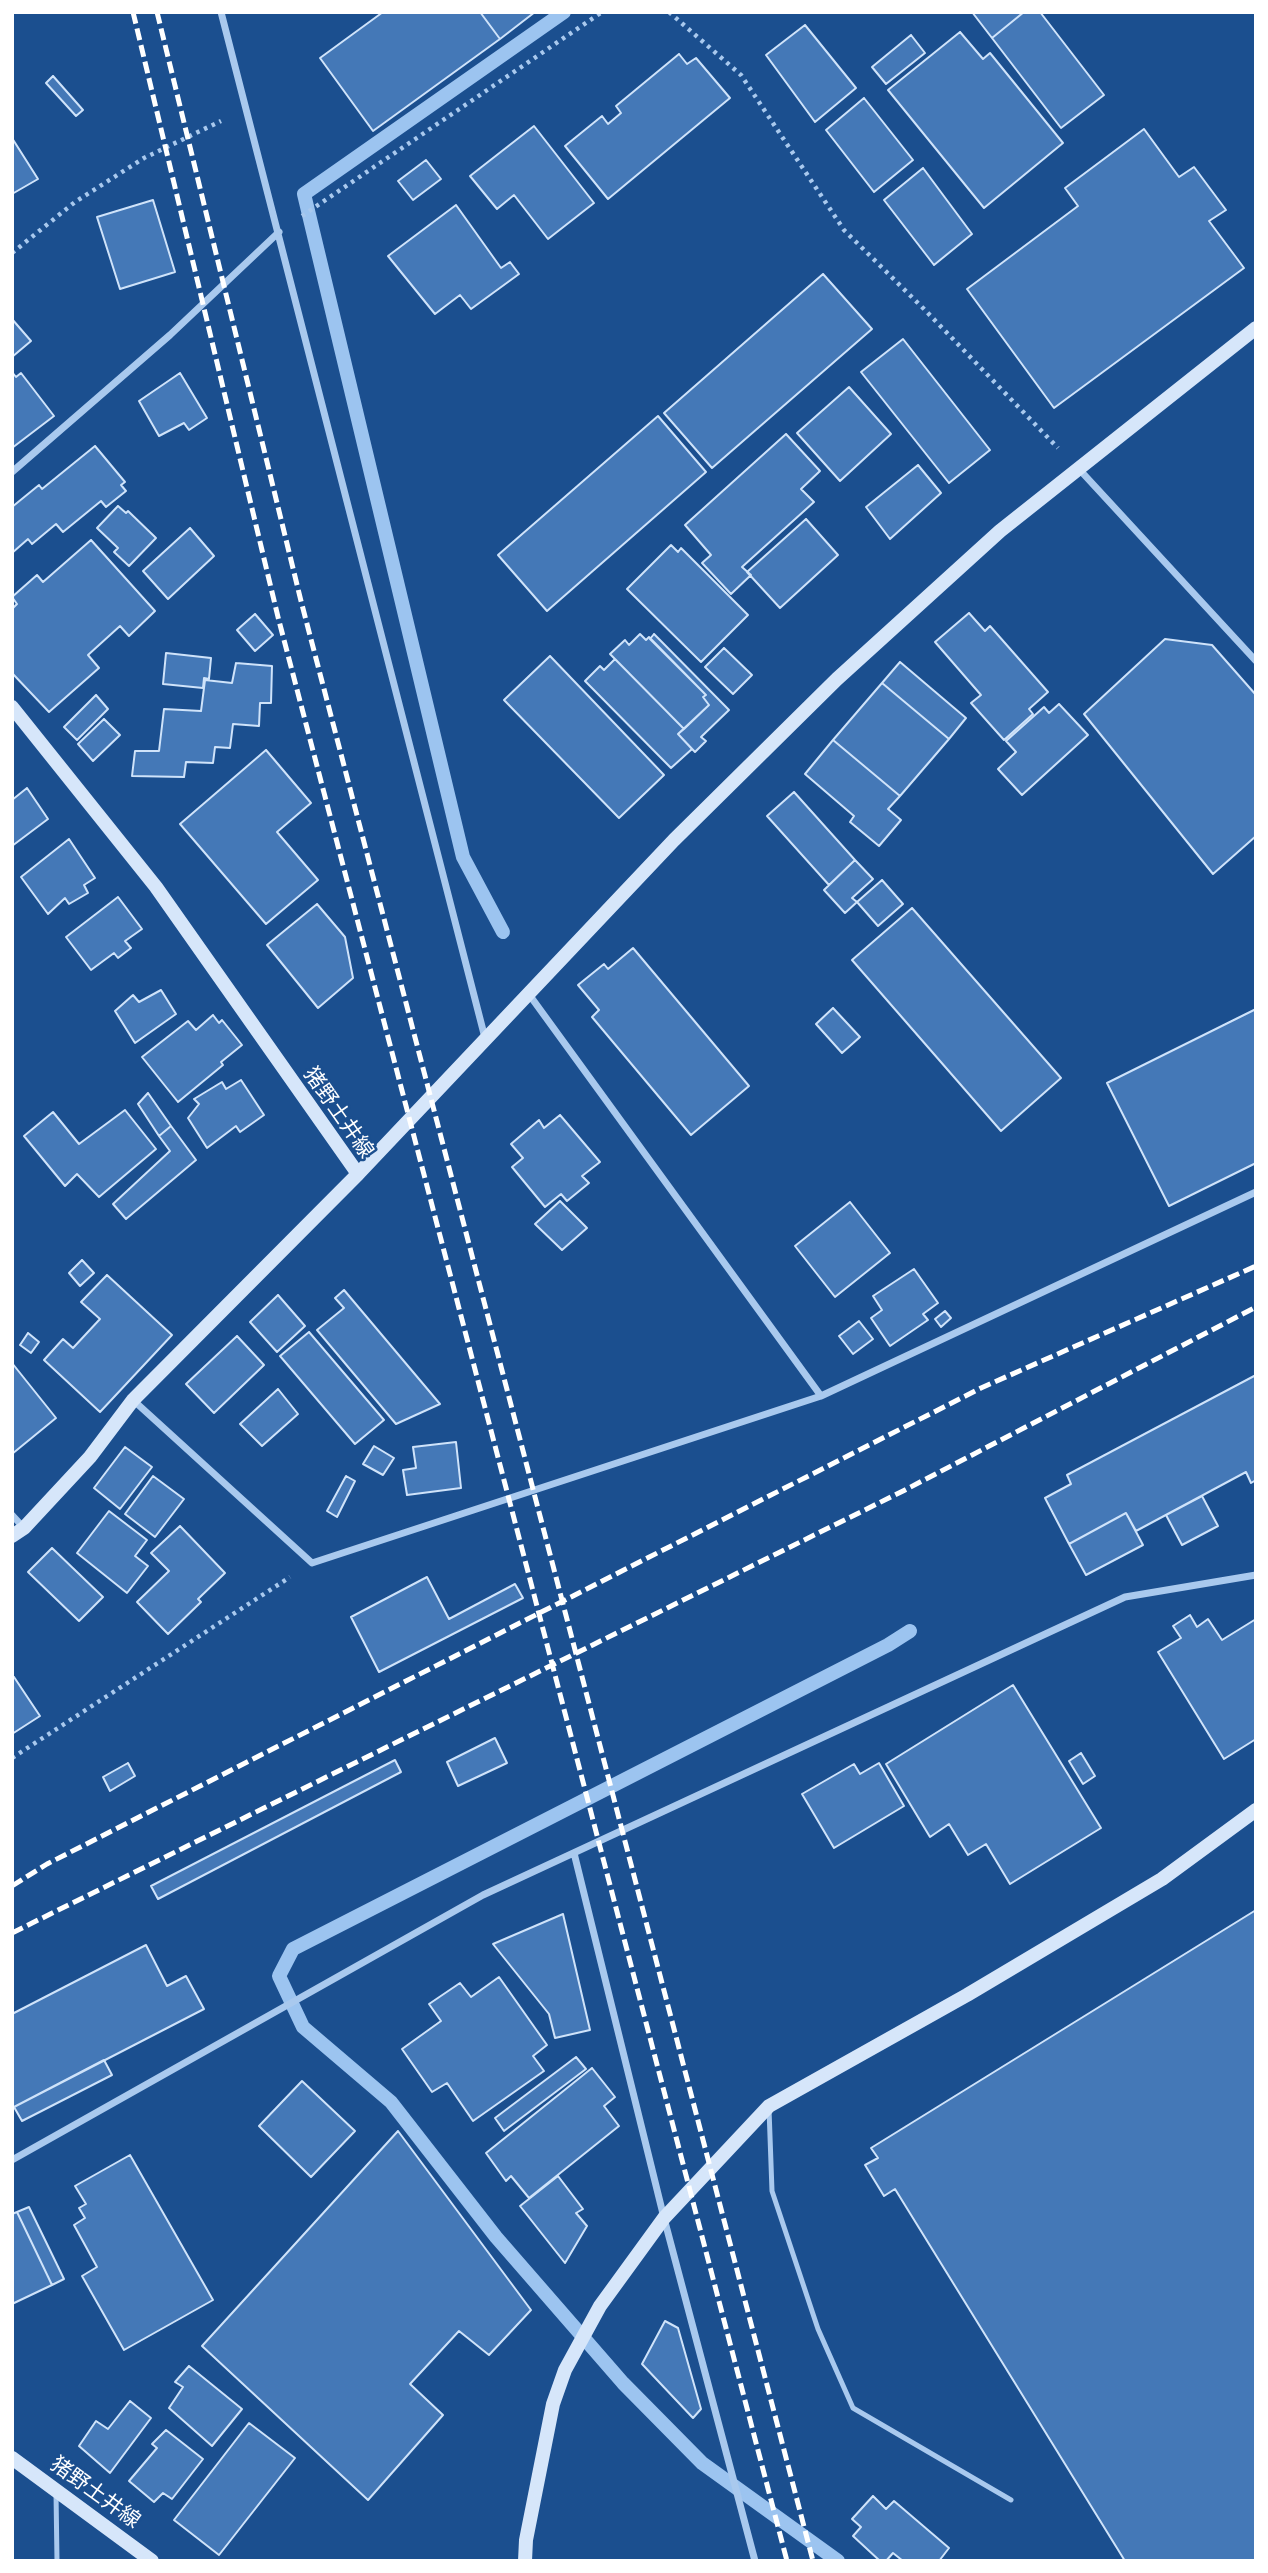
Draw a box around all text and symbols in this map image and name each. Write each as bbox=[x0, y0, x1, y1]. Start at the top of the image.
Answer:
street label: 猪野土井線 bbox=[298, 1063, 378, 1163]
street label: 猪野土井線 bbox=[45, 2452, 145, 2534]

